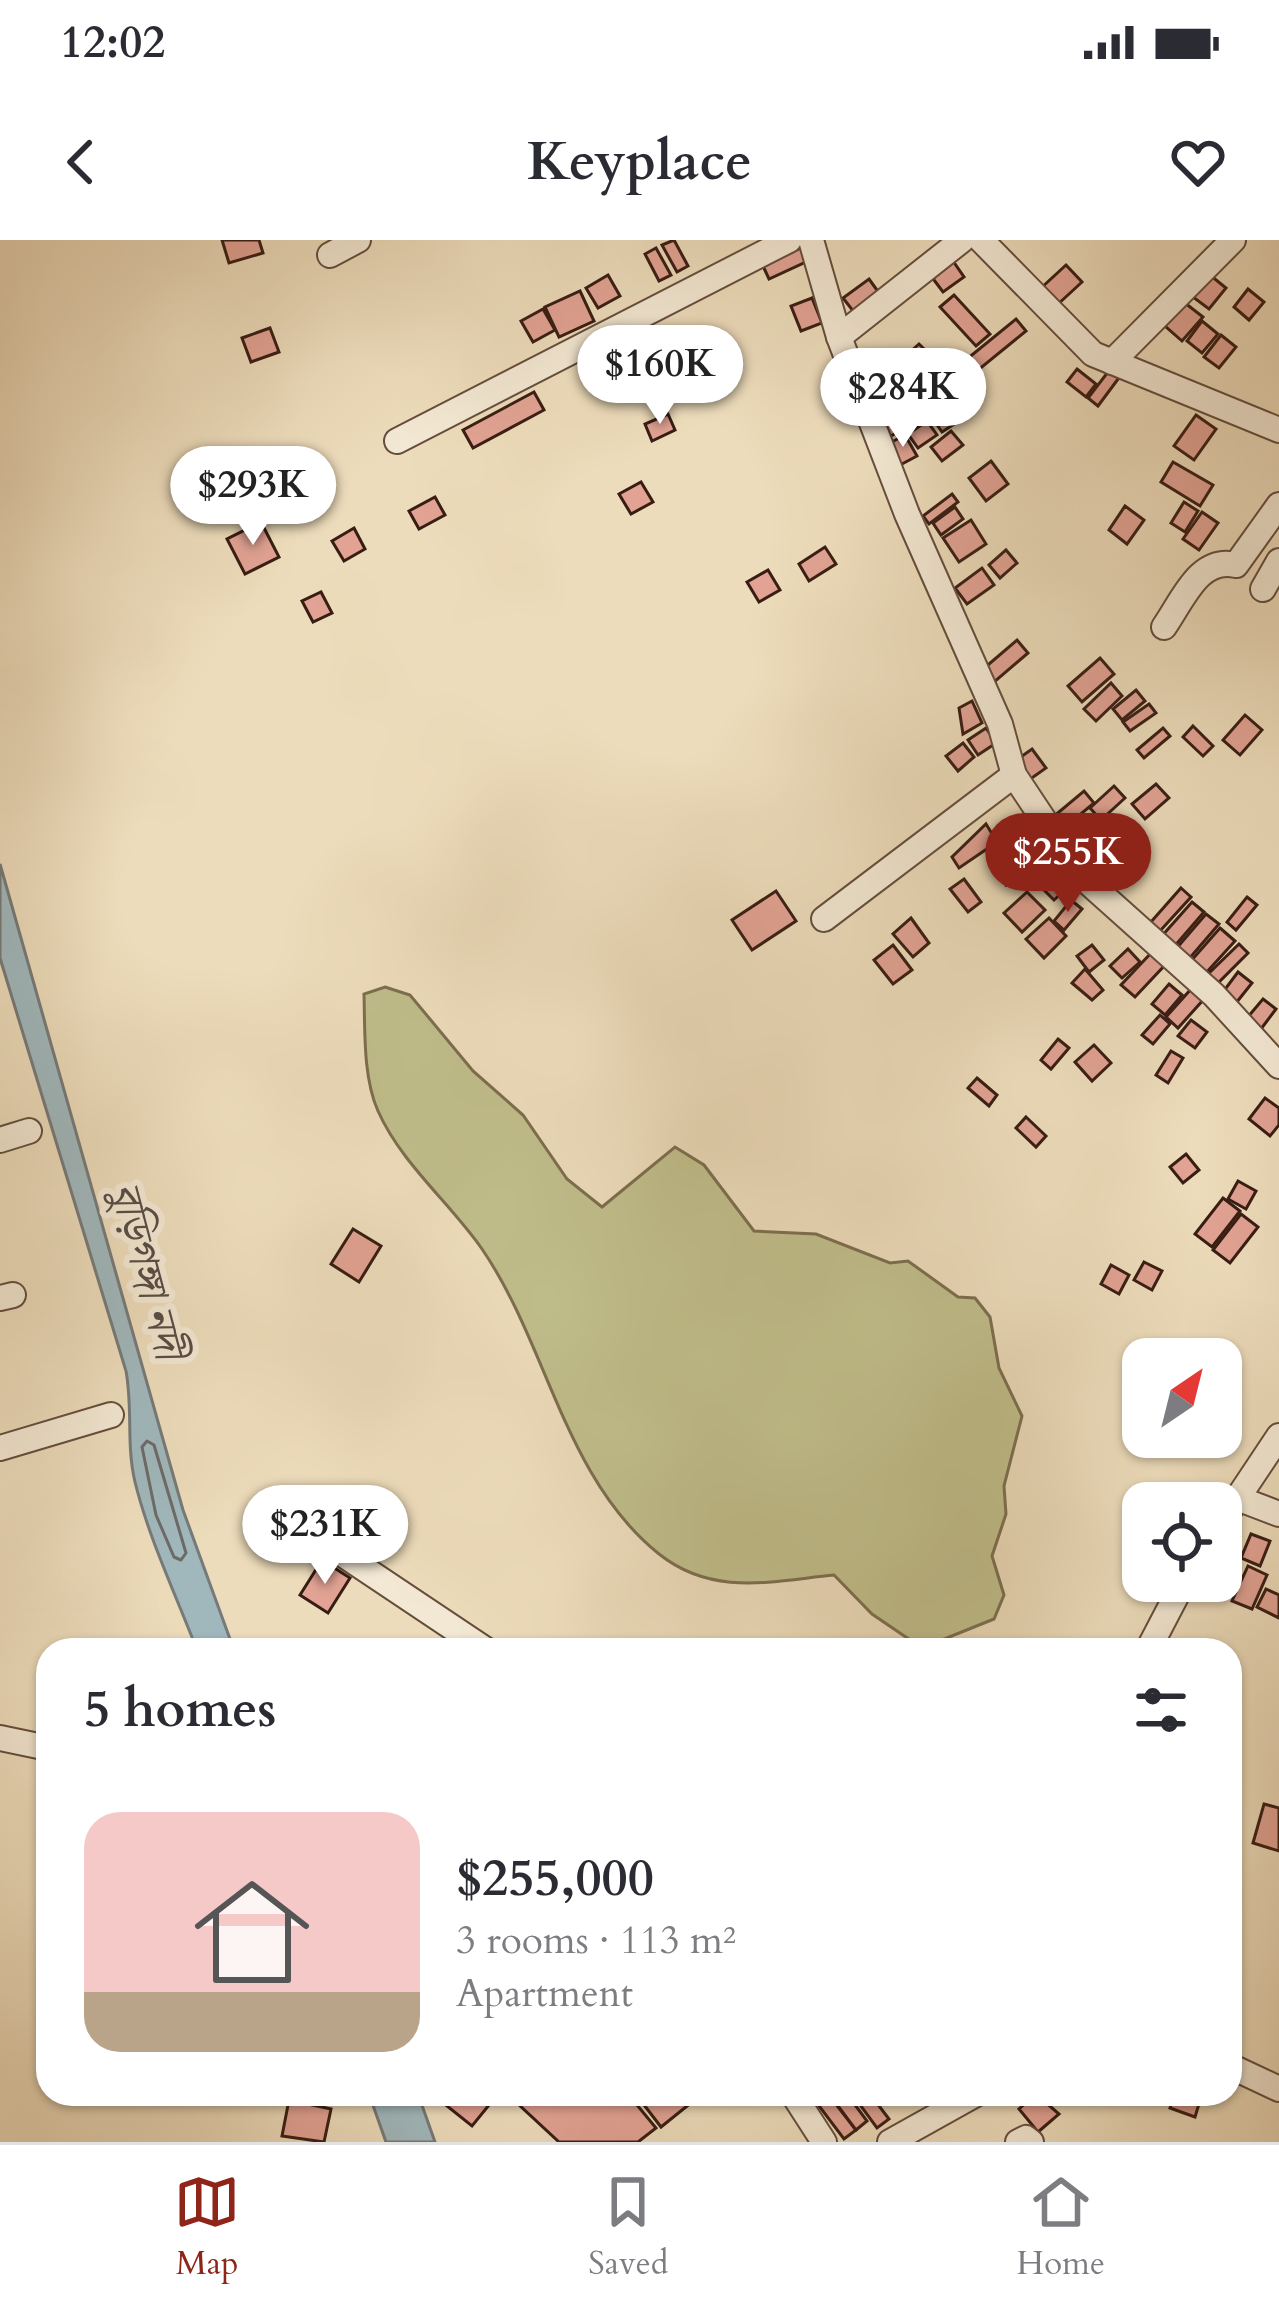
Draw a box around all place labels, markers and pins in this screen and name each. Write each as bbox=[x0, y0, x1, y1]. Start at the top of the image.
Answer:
pin: $160K bbox=[576, 325, 744, 427]
pin: $284K bbox=[819, 348, 987, 450]
pin: $293K bbox=[169, 446, 337, 548]
pin: $255K bbox=[984, 813, 1152, 915]
pin: $231K bbox=[241, 1485, 409, 1587]

